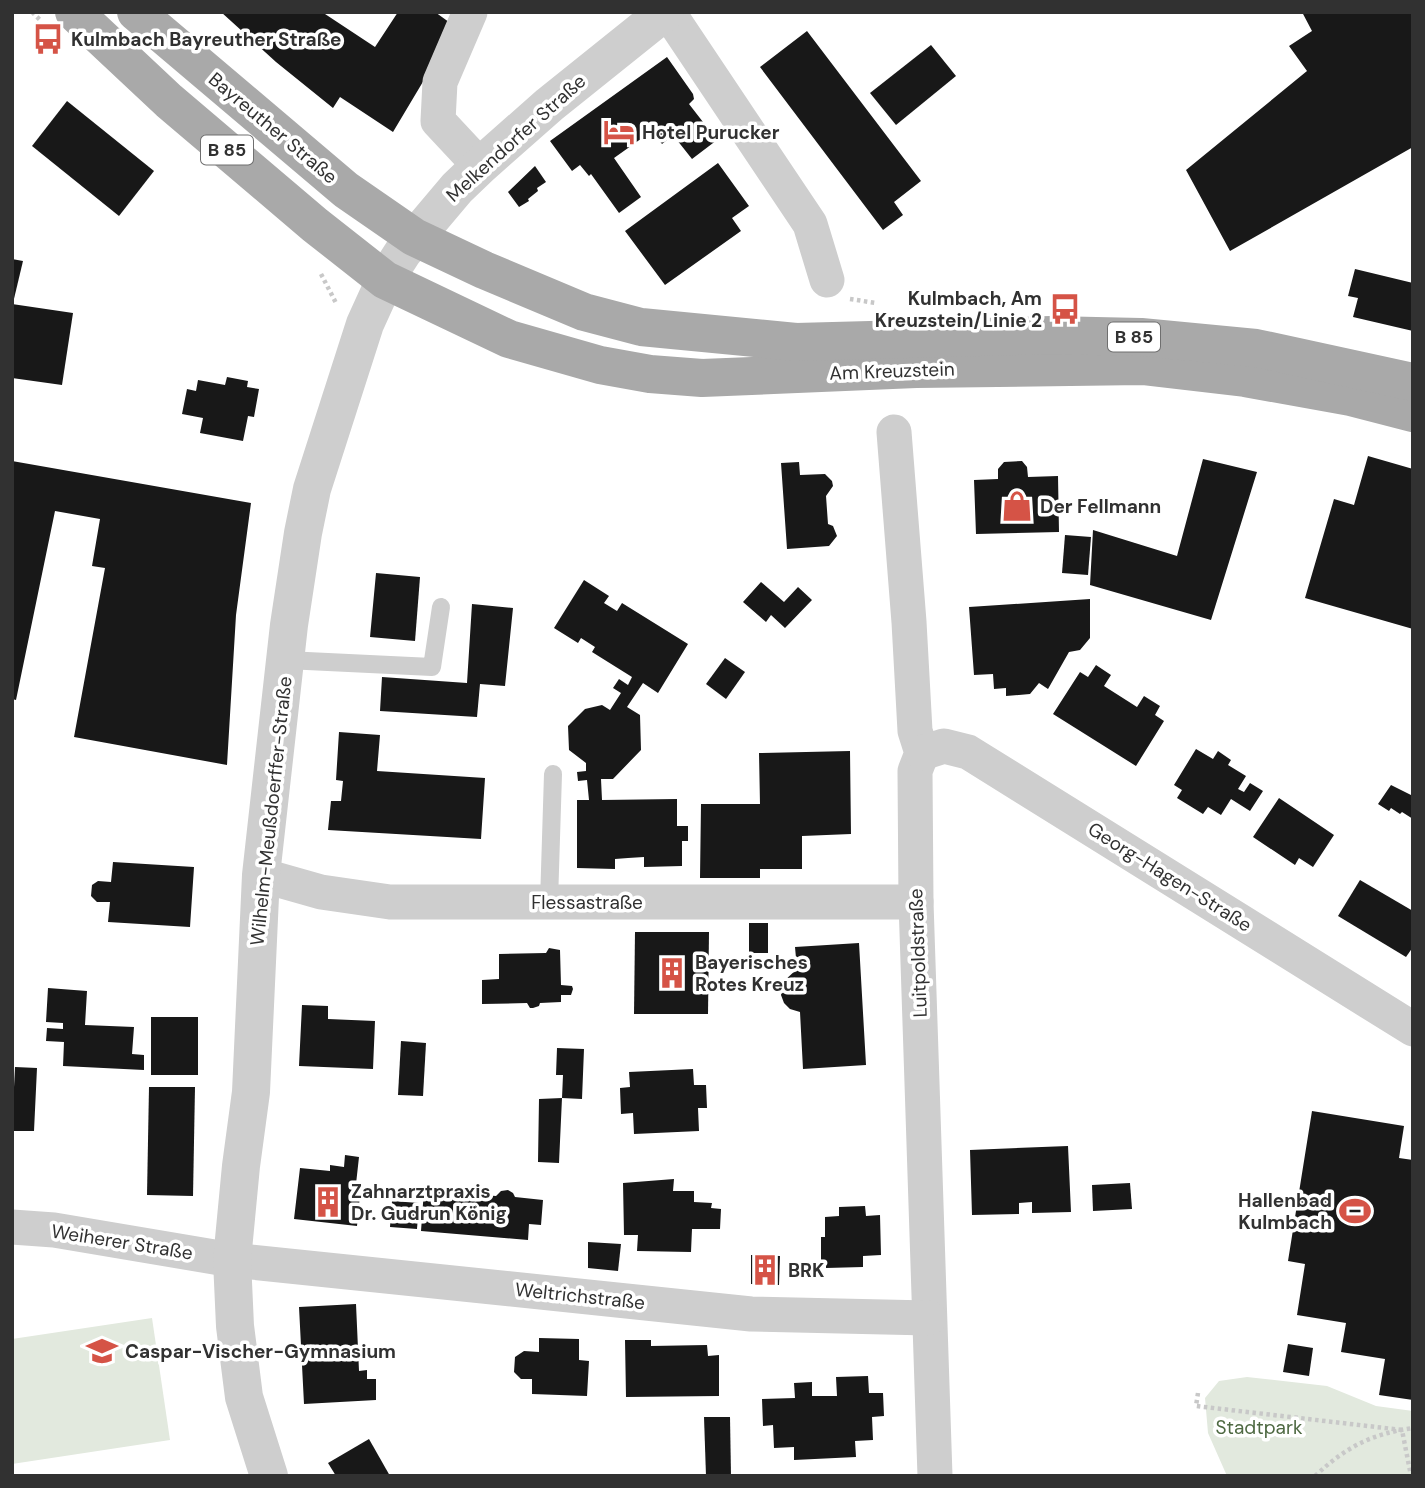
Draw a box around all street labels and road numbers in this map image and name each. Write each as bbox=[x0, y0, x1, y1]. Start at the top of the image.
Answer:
street label: Bayreuther Straße bbox=[203, 67, 343, 189]
street label: Melkendorfer Straße bbox=[441, 69, 591, 207]
road number: B 85 bbox=[201, 135, 253, 164]
road number: B 85 bbox=[1108, 323, 1160, 352]
street label: Am Kreuzstein bbox=[829, 356, 955, 386]
street label: Wilhelm-Meußdoerffer-Straße bbox=[244, 675, 298, 947]
street label: Georg-Hagen-Straße bbox=[1083, 816, 1257, 938]
street label: Luitpoldstraße bbox=[903, 888, 933, 1018]
street label: Flessastraße bbox=[531, 890, 643, 915]
street label: Weiherer Straße bbox=[49, 1218, 195, 1266]
street label: Weltrichstraße bbox=[514, 1277, 646, 1315]

